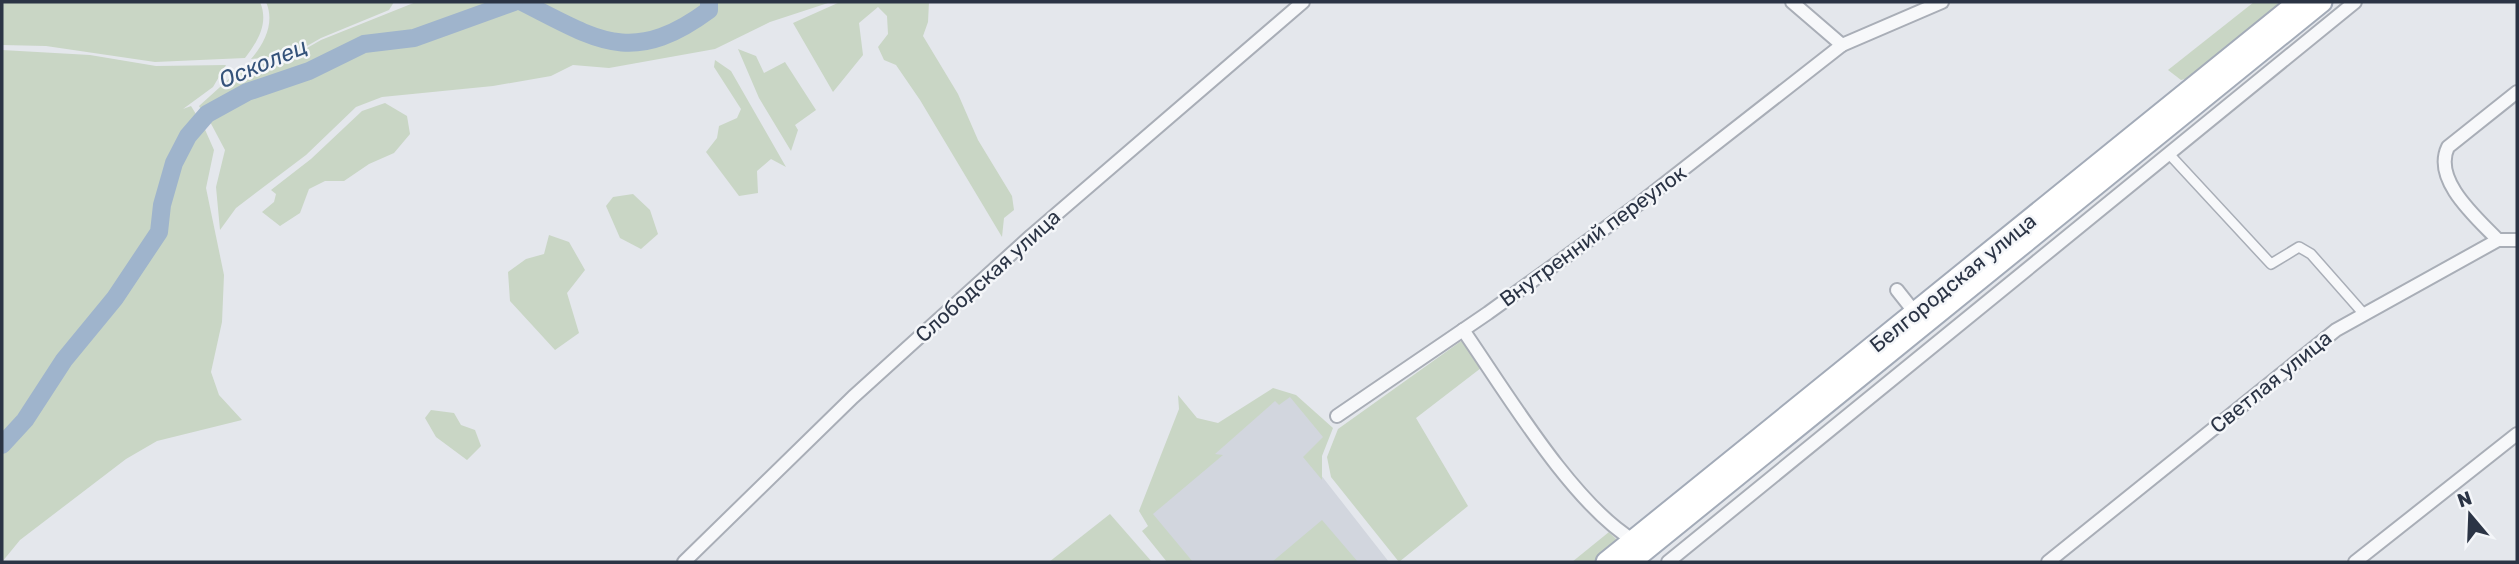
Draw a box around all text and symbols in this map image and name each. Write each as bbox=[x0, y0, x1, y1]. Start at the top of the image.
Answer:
water label: Осколец bbox=[215, 32, 311, 94]
street label: Внутренний переулок bbox=[1495, 160, 1691, 312]
street label: Слободская улица bbox=[910, 204, 1065, 347]
street label: Белгородская улица bbox=[1864, 208, 2041, 357]
street label: Светлая улица bbox=[2205, 325, 2336, 438]
north arrow bbox=[2435, 480, 2505, 550]
text: N bbox=[2454, 486, 2475, 512]

